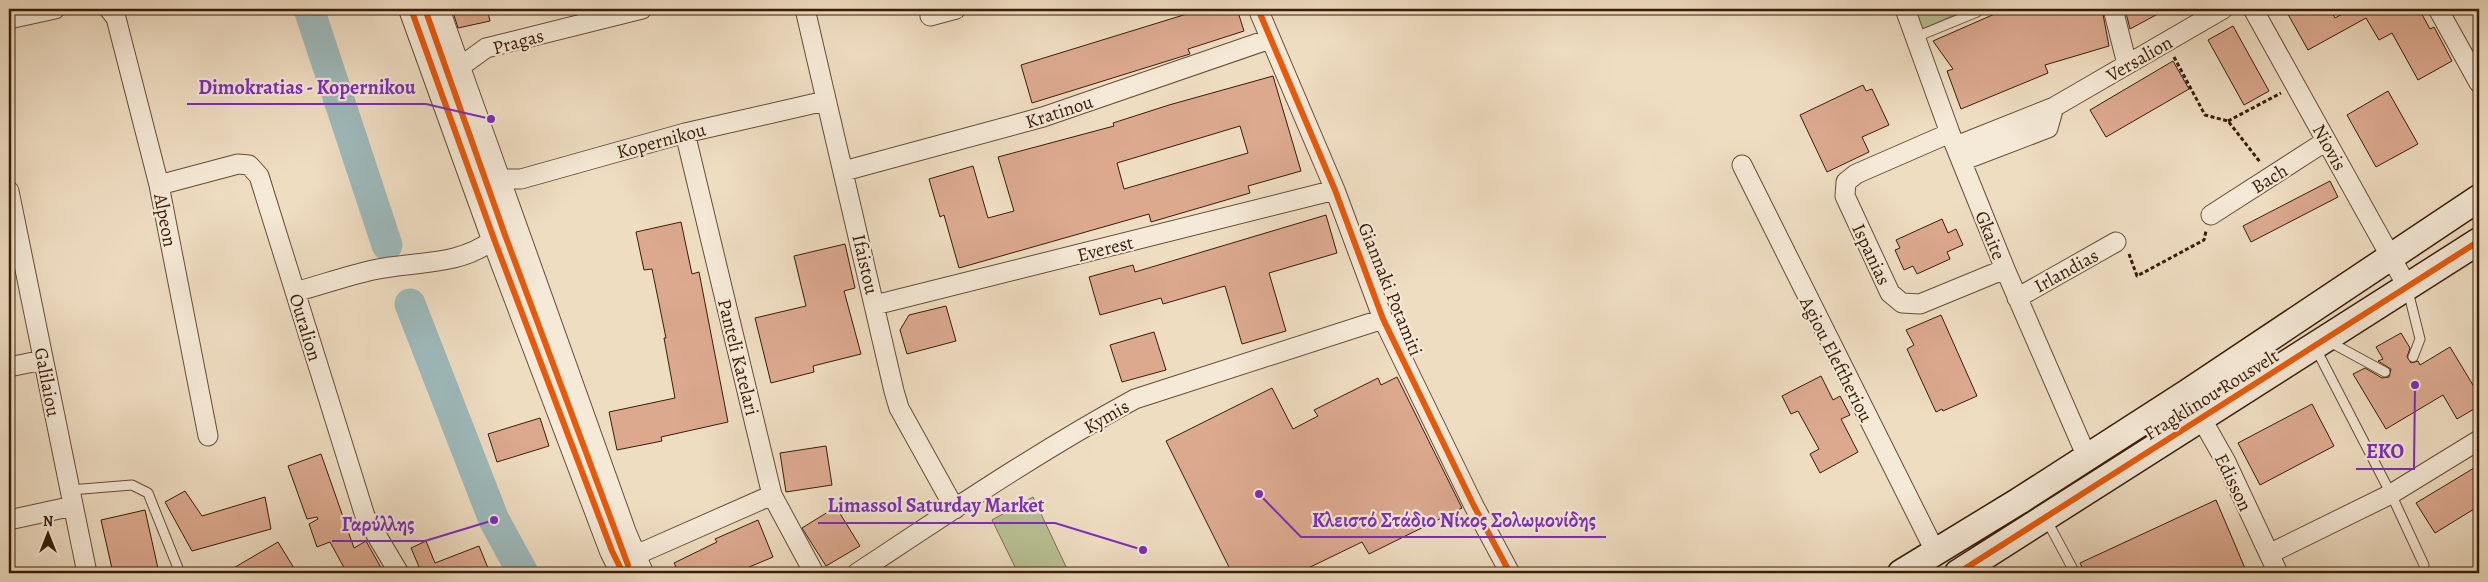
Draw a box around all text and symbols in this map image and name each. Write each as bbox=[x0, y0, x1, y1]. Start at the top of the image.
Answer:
street label: Pragas bbox=[490, 23, 547, 61]
street label: Versalion bbox=[2101, 30, 2177, 89]
callout: Dimokratias - Kopernikou bbox=[187, 69, 426, 104]
text: Dimokratias - Kopernikou bbox=[198, 74, 416, 101]
street label: Kratinou bbox=[1022, 89, 1097, 135]
street label: Kopernikou bbox=[614, 116, 709, 165]
street label: Niovis bbox=[2306, 120, 2352, 175]
street label: Bach bbox=[2246, 158, 2293, 200]
street label: Alpeon bbox=[147, 190, 183, 249]
street label: Gkaite bbox=[1969, 207, 2012, 264]
street label: Giannaki Potamiti bbox=[1351, 219, 1429, 360]
street label: Ispanias bbox=[1846, 219, 1897, 289]
street label: Everest bbox=[1075, 229, 1136, 268]
street label: Ifaistou bbox=[846, 232, 885, 297]
street label: Irlandias bbox=[2030, 243, 2103, 299]
street label: Ouralion bbox=[282, 290, 328, 364]
street label: Agiou Eleftheriou bbox=[1793, 292, 1879, 427]
street label: Panteli Katelari bbox=[711, 296, 765, 418]
street label: Fragklinou Rousvelt bbox=[2139, 343, 2284, 447]
street label: Galilaiou bbox=[28, 345, 67, 420]
street label: Kymis bbox=[1079, 393, 1134, 440]
callout: EKO bbox=[2356, 434, 2414, 469]
text: EKO bbox=[2366, 438, 2404, 465]
street label: Edisson bbox=[2208, 449, 2258, 516]
callout: Limassol Saturday Market bbox=[818, 488, 1055, 523]
text: Limassol Saturday Market bbox=[827, 492, 1045, 519]
callout: Κλειστό Στάδιο Νίκος Σολωμονίδης bbox=[1301, 502, 1606, 537]
callout: Γαρύλλης bbox=[332, 506, 425, 541]
text: Κλειστό Στάδιο Νίκος Σολωμονίδης bbox=[1312, 507, 1596, 534]
north arrow bbox=[22, 510, 72, 560]
text: Γαρύλλης bbox=[341, 511, 415, 538]
text: N bbox=[43, 512, 53, 531]

